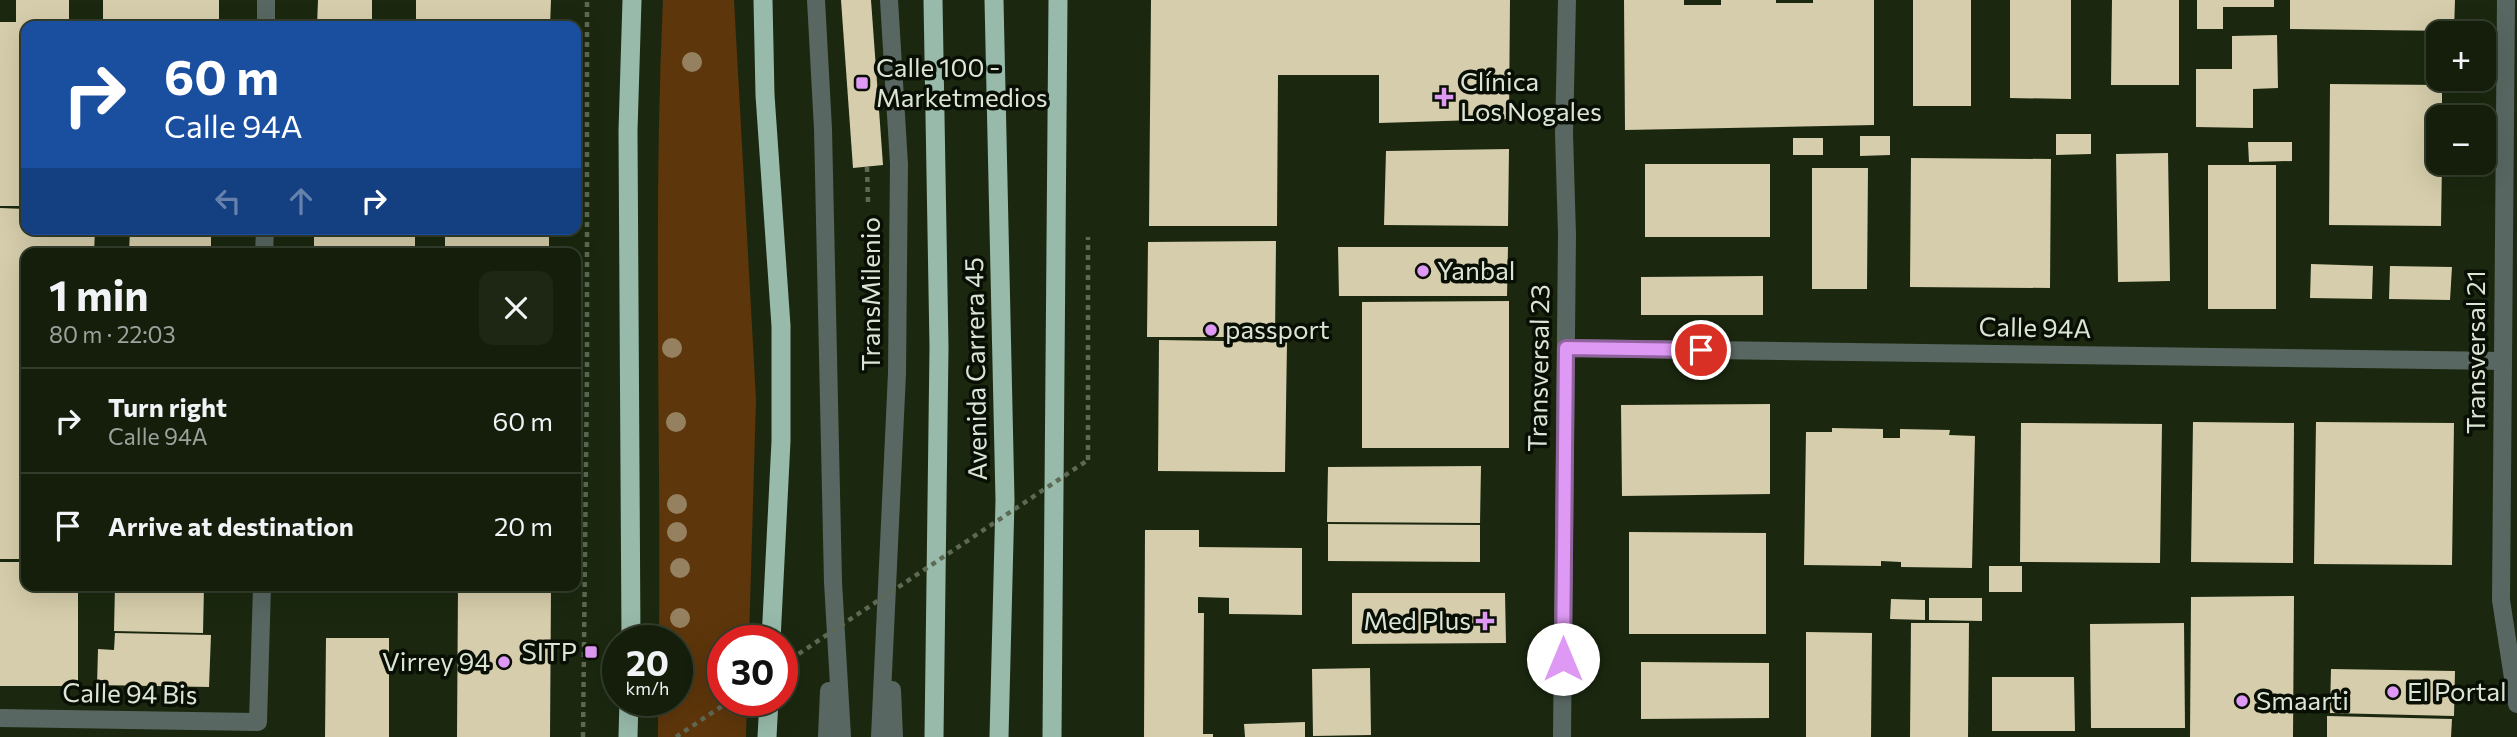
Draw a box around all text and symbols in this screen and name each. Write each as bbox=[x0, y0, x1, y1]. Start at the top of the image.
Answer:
map controls bbox=[2426, 21, 2496, 175]
button: + bbox=[2426, 21, 2496, 91]
text: 60 m bbox=[164, 45, 279, 105]
icon: right bbox=[49, 49, 140, 140]
place label: Calle 100 - Marketmedios bbox=[876, 51, 1048, 112]
place label: Clínica Los Nogales bbox=[1460, 65, 1602, 126]
marker: Calle 100 - Marketmedios bbox=[854, 75, 870, 91]
marker: Clínica Los Nogales bbox=[1434, 87, 1454, 107]
text: Calle 94A bbox=[164, 105, 303, 145]
button: − bbox=[2426, 105, 2496, 175]
icon: left bbox=[209, 182, 247, 220]
icon: ahead bbox=[282, 182, 320, 220]
icon: right bbox=[355, 182, 393, 220]
street label: TransMilenio bbox=[854, 217, 885, 371]
place label: Yanbal bbox=[1437, 254, 1515, 285]
street label: Avenida Carrera 45 bbox=[957, 257, 992, 481]
marker: Yanbal bbox=[1415, 263, 1431, 279]
text: 1 min bbox=[49, 268, 149, 320]
street label: Transversal 21 bbox=[2459, 270, 2490, 434]
button: close bbox=[479, 271, 553, 345]
street label: Transversal 23 bbox=[1521, 284, 1554, 452]
street label: Calle 94A bbox=[1978, 310, 2092, 343]
place label: passport bbox=[1225, 313, 1330, 344]
text: 80 m · 22:03 bbox=[49, 320, 176, 348]
pin bbox=[1671, 320, 1731, 380]
marker: passport bbox=[1203, 322, 1219, 338]
icon: arrive bbox=[1682, 331, 1720, 369]
text: Turn right bbox=[108, 391, 227, 422]
icon: right bbox=[49, 402, 87, 440]
text: 60 m bbox=[493, 405, 553, 436]
text: Calle 94A bbox=[108, 422, 208, 450]
icon: arrive bbox=[49, 507, 87, 545]
text: Arrive at destination bbox=[108, 510, 354, 541]
text: 20 m bbox=[494, 510, 553, 541]
place label: Med Plus bbox=[1363, 604, 1471, 635]
marker: Med Plus bbox=[1477, 613, 1493, 629]
position arrow bbox=[1526, 622, 1600, 696]
speed limit sign: 30 bbox=[707, 625, 798, 716]
place label: SITP bbox=[522, 635, 577, 666]
text: 20 bbox=[626, 640, 669, 683]
marker: SITP bbox=[583, 644, 599, 660]
place label: Virrey 94 bbox=[382, 645, 490, 676]
marker: Virrey 94 bbox=[496, 654, 512, 670]
place label: El Portal bbox=[2407, 675, 2507, 706]
street label: Calle 94 Bis bbox=[62, 676, 198, 709]
text: km/h bbox=[626, 677, 669, 699]
place label: Smaarti bbox=[2256, 684, 2349, 715]
marker: El Portal bbox=[2385, 684, 2401, 700]
marker: Smaarti bbox=[2234, 693, 2250, 709]

